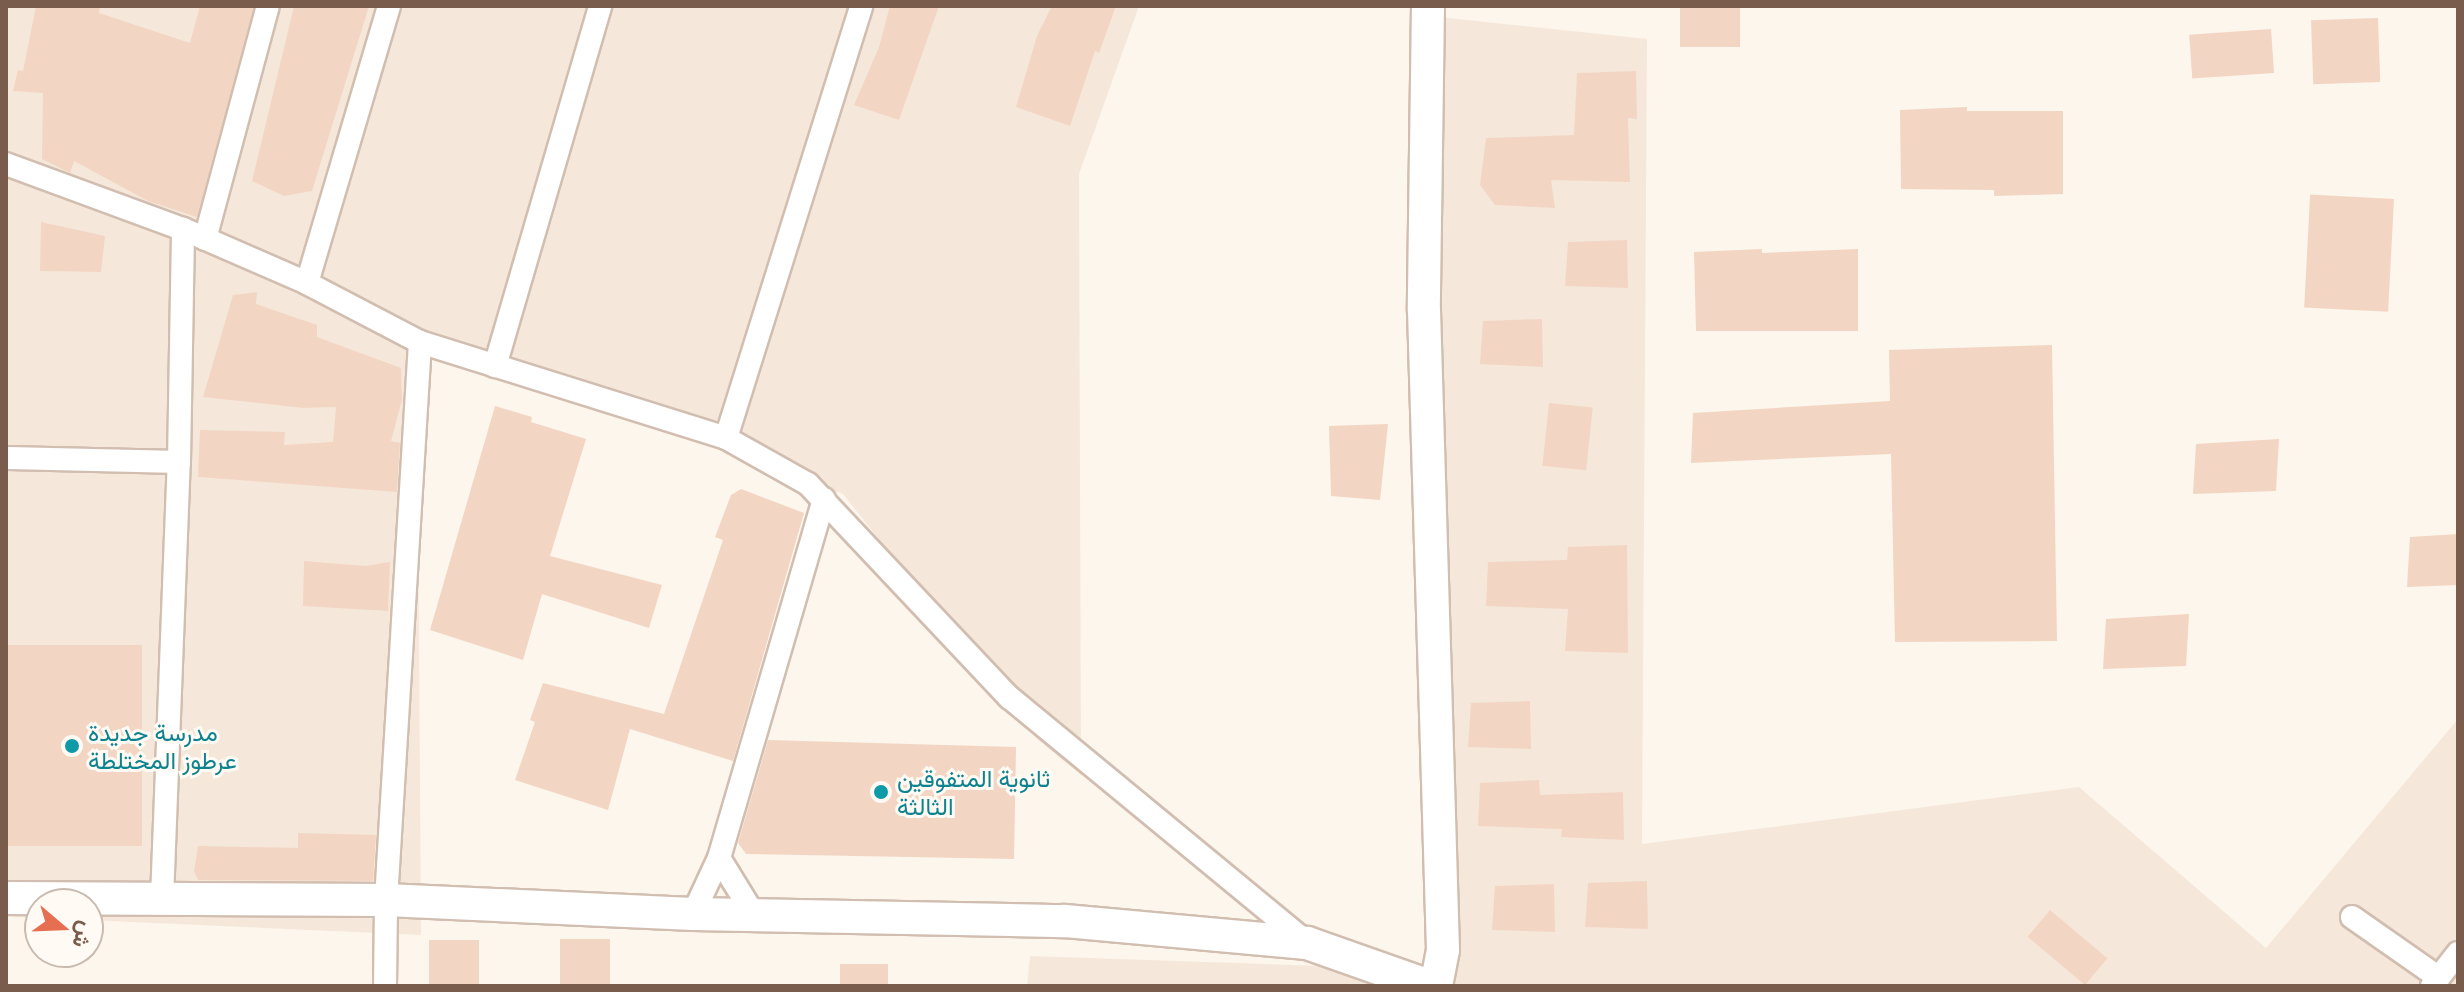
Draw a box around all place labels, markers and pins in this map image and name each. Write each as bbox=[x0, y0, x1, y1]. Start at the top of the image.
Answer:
place label: مدرسة جديدة عرطوز المختلطة bbox=[88, 718, 237, 774]
marker: مدرسة جديدة عرطوز المختلطة bbox=[63, 737, 81, 755]
place label: ثانوية المتفوقين الثالثة bbox=[897, 764, 1050, 820]
marker: ثانوية المتفوقين الثالثة bbox=[872, 783, 890, 801]

